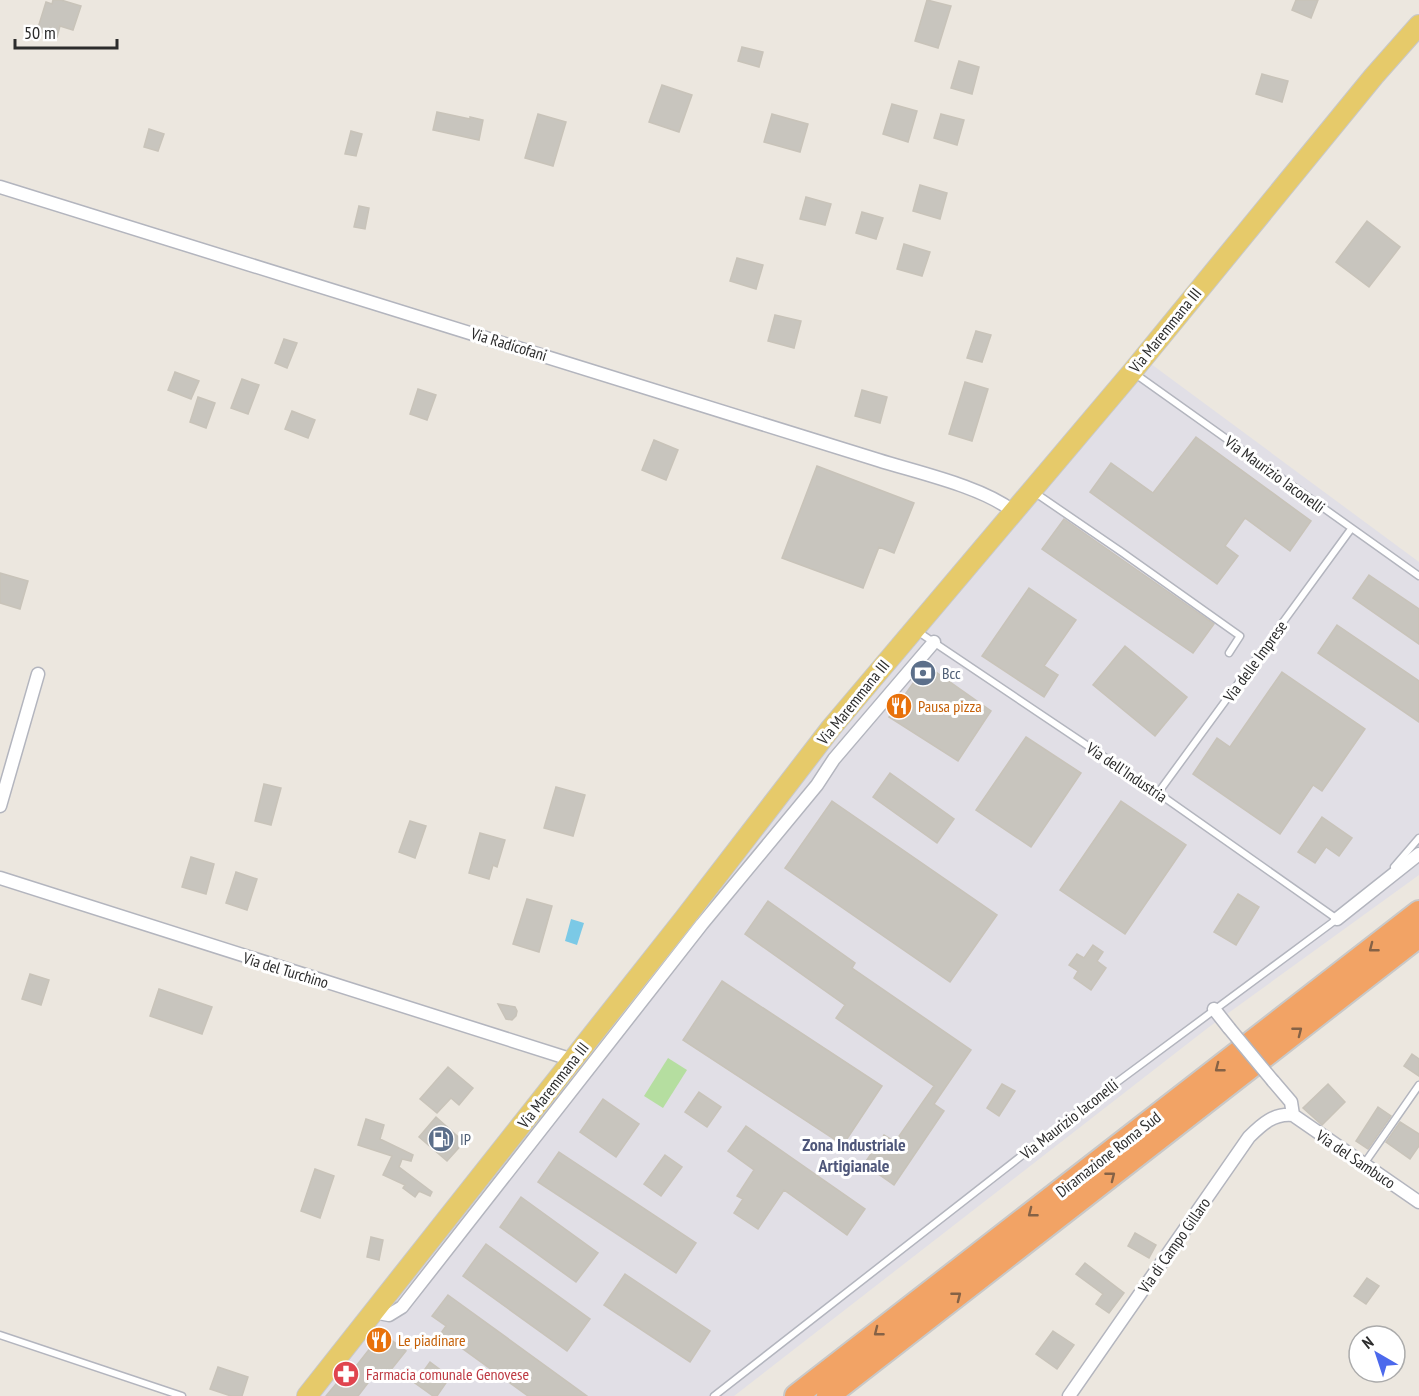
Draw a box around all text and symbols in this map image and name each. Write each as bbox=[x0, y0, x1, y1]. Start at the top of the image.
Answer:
scale bar bbox=[15, 12, 117, 50]
text: 50 m bbox=[24, 21, 56, 44]
street label: Via Maremmana III bbox=[1124, 283, 1205, 377]
street label: Via Radicofani bbox=[468, 323, 549, 365]
street label: Via Maurizio Iaconelli bbox=[1220, 430, 1329, 517]
street label: Via delle Imprese bbox=[1218, 616, 1291, 706]
street label: Via Maremmana III bbox=[812, 655, 893, 749]
bank icon: Bcc bbox=[908, 658, 938, 688]
place label: Bcc bbox=[942, 663, 961, 683]
restaurant icon: Pausa pizza bbox=[884, 691, 914, 721]
place label: Pausa pizza bbox=[918, 696, 982, 716]
street label: Via dell'Industria bbox=[1082, 737, 1171, 806]
one-way arrow bbox=[1369, 940, 1380, 951]
street label: Via del Turchino bbox=[240, 947, 331, 992]
one-way arrow bbox=[1291, 1027, 1302, 1038]
street label: Via Maremmana III bbox=[513, 1038, 593, 1133]
one-way arrow bbox=[1215, 1060, 1226, 1071]
street label: Via Maurizio Iaconelli bbox=[1015, 1075, 1122, 1164]
street label: Diramazione Roma Sud bbox=[1052, 1107, 1164, 1201]
fuel station icon: IP bbox=[426, 1124, 456, 1154]
street label: Via del Sambuco bbox=[1312, 1125, 1399, 1193]
place label: IP bbox=[460, 1129, 471, 1149]
district label: Zona Industriale Artigianale bbox=[802, 1133, 906, 1177]
one-way arrow bbox=[1104, 1173, 1115, 1184]
street label: Via di Campo Gillaro bbox=[1133, 1193, 1214, 1297]
one-way arrow bbox=[1028, 1206, 1039, 1217]
one-way arrow bbox=[950, 1292, 961, 1303]
north arrow bbox=[1347, 1324, 1407, 1384]
restaurant icon: Le piadinare bbox=[364, 1325, 394, 1355]
one-way arrow bbox=[874, 1325, 885, 1336]
place label: Le piadinare bbox=[398, 1330, 466, 1350]
text: N bbox=[1358, 1332, 1377, 1353]
pharmacy icon: Farmacia comunale Genovese bbox=[331, 1359, 361, 1389]
place label: Farmacia comunale Genovese bbox=[366, 1364, 529, 1384]

